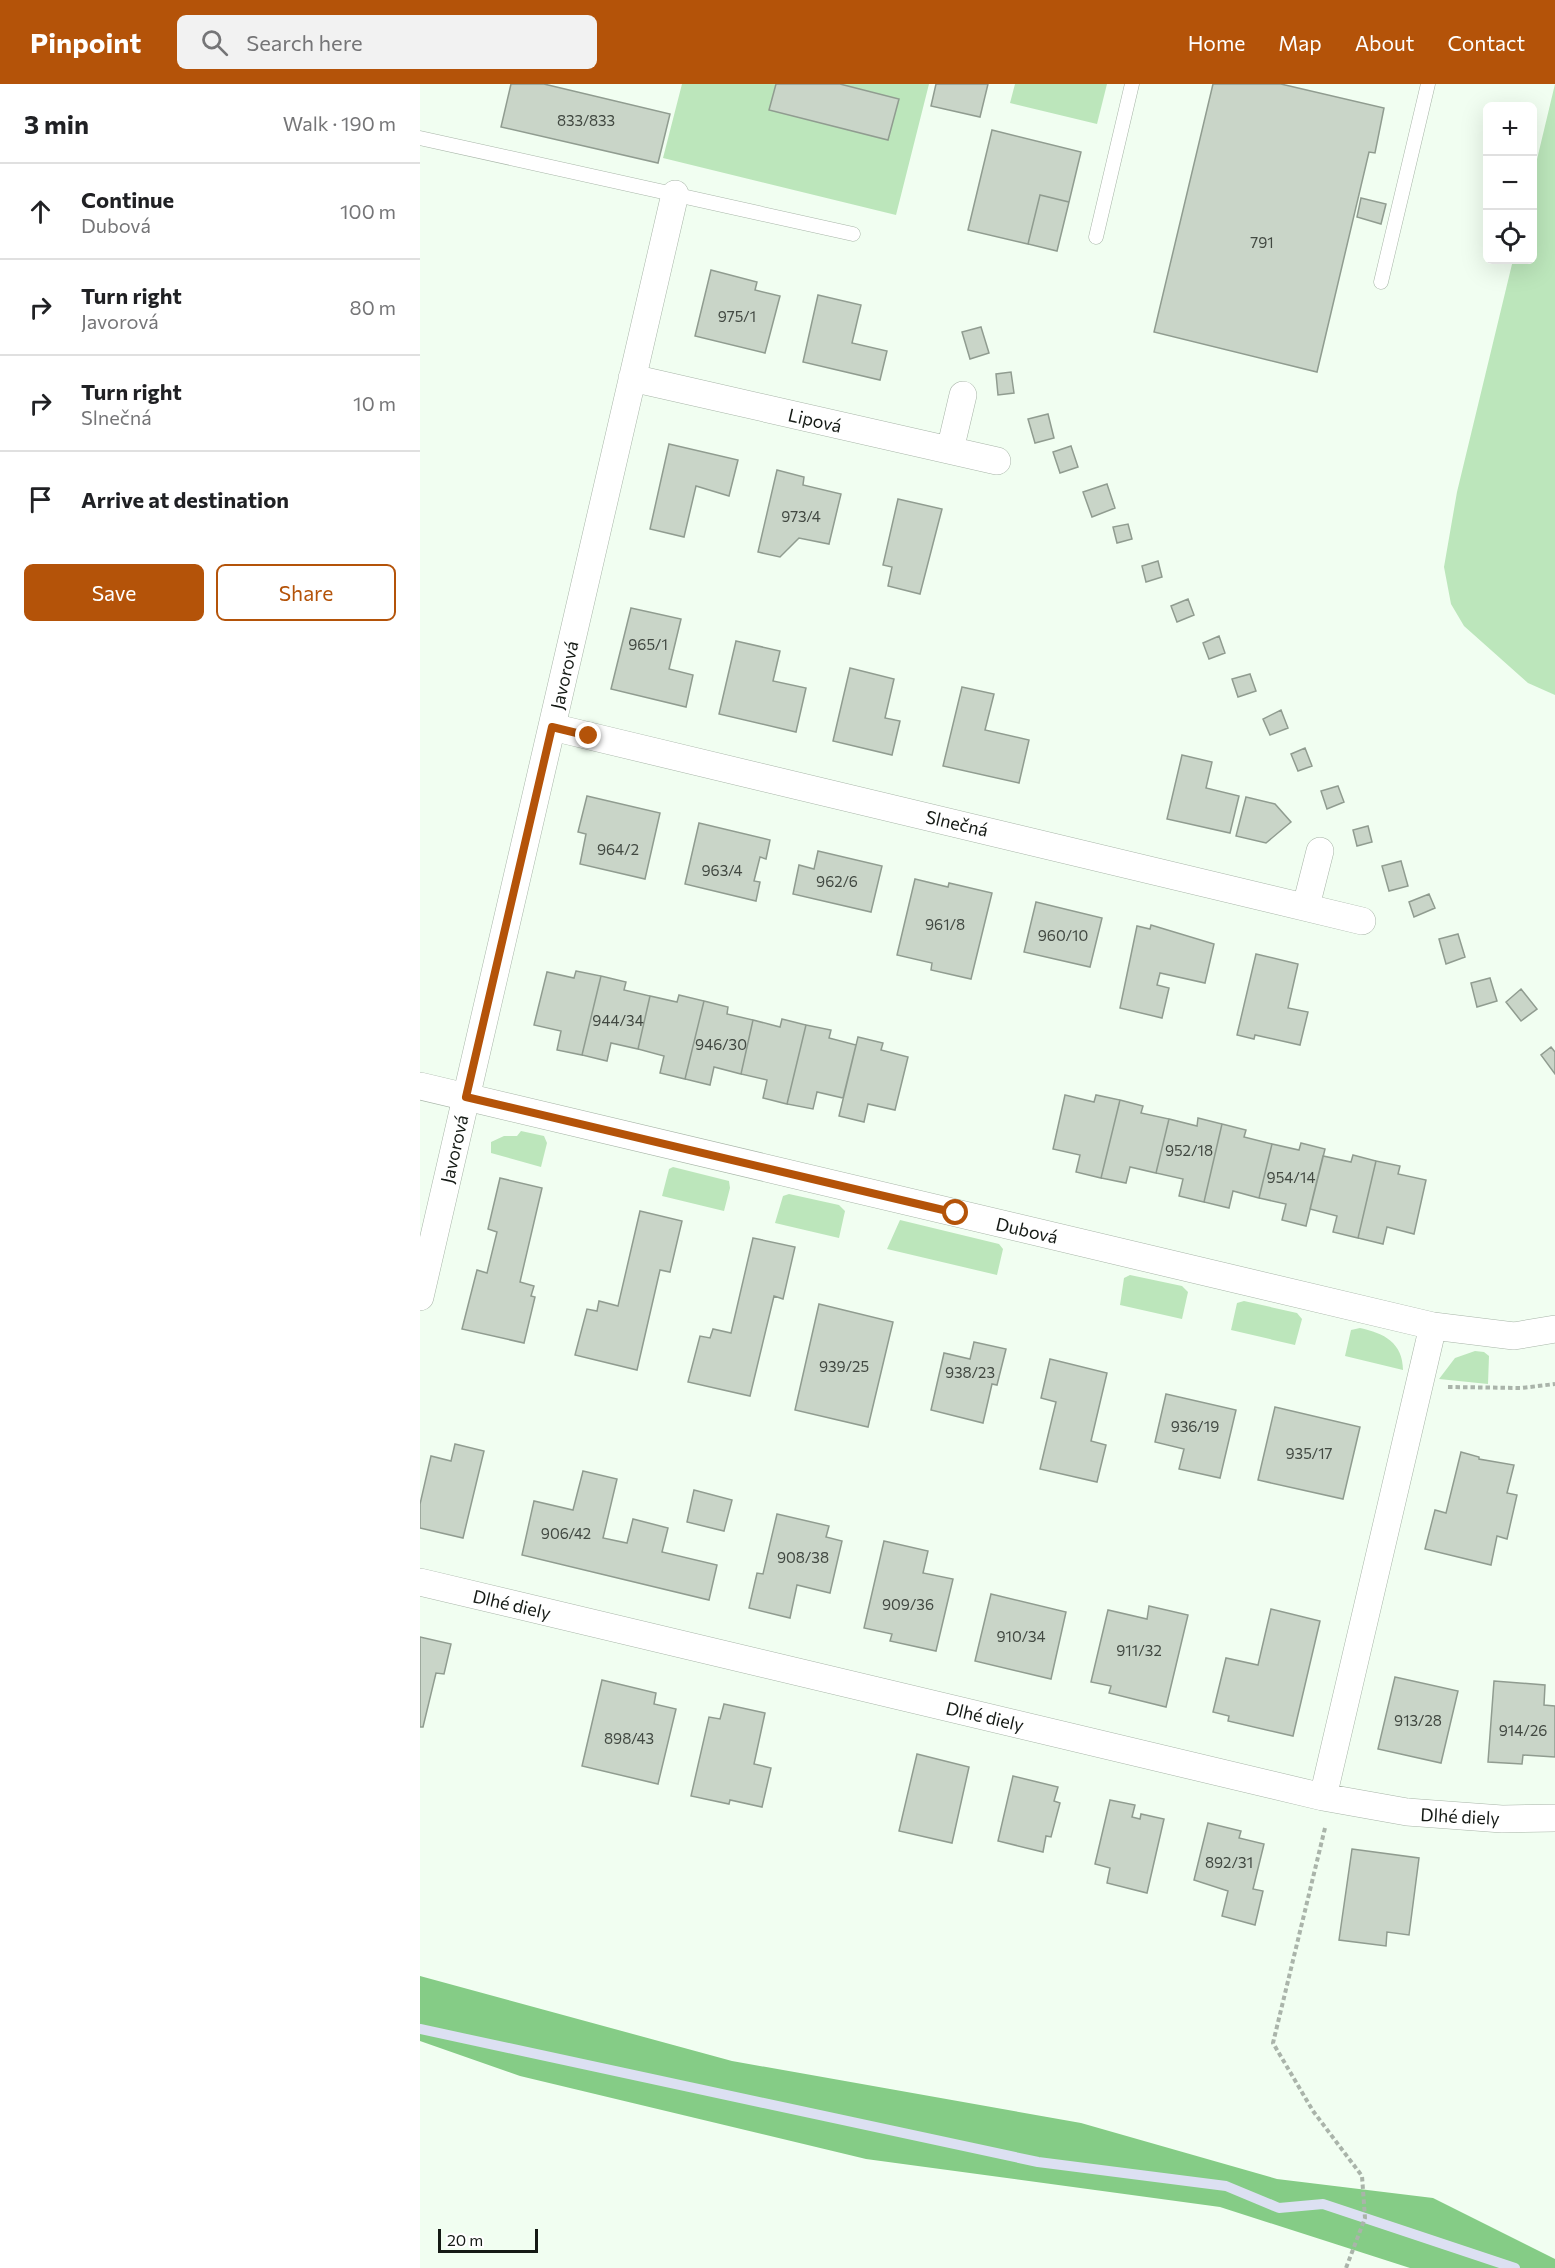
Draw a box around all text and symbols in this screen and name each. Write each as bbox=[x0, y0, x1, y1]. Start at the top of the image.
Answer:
search box bbox=[177, 15, 597, 69]
text: Pinpoint bbox=[30, 25, 141, 59]
icon: search bbox=[198, 26, 231, 59]
text: Search here bbox=[246, 29, 363, 56]
text: Home bbox=[1188, 30, 1245, 55]
text: Map bbox=[1278, 30, 1322, 55]
text: About bbox=[1355, 30, 1414, 55]
text: Contact bbox=[1447, 30, 1525, 55]
map controls bbox=[1483, 102, 1537, 264]
button: + bbox=[1483, 102, 1537, 156]
text: 3 min bbox=[24, 108, 89, 139]
text: Walk · 190 m bbox=[283, 111, 396, 135]
house number: 833/833 bbox=[557, 111, 615, 129]
button: − bbox=[1483, 156, 1537, 210]
text: Continue bbox=[81, 186, 174, 213]
icon: ahead bbox=[24, 195, 57, 228]
text: 100 m bbox=[340, 199, 396, 223]
button: locate bbox=[1483, 210, 1537, 264]
text: Dubová bbox=[81, 213, 151, 237]
house number: 791 bbox=[1250, 233, 1274, 251]
text: Turn right bbox=[81, 282, 182, 309]
icon: right bbox=[24, 291, 57, 324]
text: 80 m bbox=[350, 295, 396, 319]
house number: 975/1 bbox=[718, 307, 756, 325]
text: Javorová bbox=[81, 309, 159, 333]
text: Turn right bbox=[81, 378, 182, 405]
icon: right bbox=[24, 387, 57, 420]
text: 10 m bbox=[353, 391, 396, 415]
street label: Lipová bbox=[786, 403, 844, 437]
text: Slnečná bbox=[81, 405, 152, 429]
icon: arrive bbox=[24, 483, 57, 516]
text: Arrive at destination bbox=[81, 486, 289, 513]
house number: 973/4 bbox=[781, 507, 821, 525]
button: Save bbox=[24, 564, 204, 621]
button: Share bbox=[216, 564, 396, 621]
house number: 965/1 bbox=[628, 635, 668, 653]
street label: Javorová bbox=[545, 639, 583, 711]
route end bbox=[575, 722, 601, 748]
street label: Slnečná bbox=[924, 805, 990, 841]
house number: 964/2 bbox=[597, 840, 639, 858]
house number: 963/4 bbox=[702, 861, 742, 879]
house number: 962/6 bbox=[816, 872, 858, 890]
house number: 961/8 bbox=[925, 915, 965, 933]
house number: 960/10 bbox=[1038, 926, 1088, 944]
house number: 944/34 bbox=[592, 1011, 644, 1029]
house number: 946/30 bbox=[695, 1035, 747, 1053]
street label: Javorová bbox=[435, 1113, 473, 1185]
house number: 952/18 bbox=[1165, 1141, 1213, 1159]
house number: 954/14 bbox=[1267, 1168, 1315, 1186]
route start bbox=[942, 1199, 968, 1225]
street label: Dubová bbox=[994, 1212, 1060, 1248]
house number: 939/25 bbox=[819, 1357, 869, 1375]
house number: 938/23 bbox=[945, 1363, 995, 1381]
house number: 936/19 bbox=[1171, 1417, 1219, 1435]
house number: 935/17 bbox=[1286, 1444, 1333, 1462]
house number: 906/42 bbox=[541, 1524, 591, 1542]
house number: 908/38 bbox=[777, 1548, 829, 1566]
street label: Dlhé diely bbox=[471, 1584, 553, 1624]
house number: 909/36 bbox=[882, 1595, 934, 1613]
house number: 910/34 bbox=[996, 1627, 1046, 1645]
house number: 911/32 bbox=[1116, 1641, 1162, 1659]
street label: Dlhé diely bbox=[944, 1696, 1026, 1736]
house number: 913/28 bbox=[1394, 1711, 1442, 1729]
house number: 914/26 bbox=[1499, 1721, 1547, 1739]
house number: 898/43 bbox=[604, 1729, 654, 1747]
street label: Dlhé diely bbox=[1420, 1803, 1500, 1829]
house number: 892/31 bbox=[1205, 1853, 1253, 1871]
scale bar bbox=[438, 2226, 538, 2254]
text: 20 m bbox=[447, 2230, 483, 2249]

